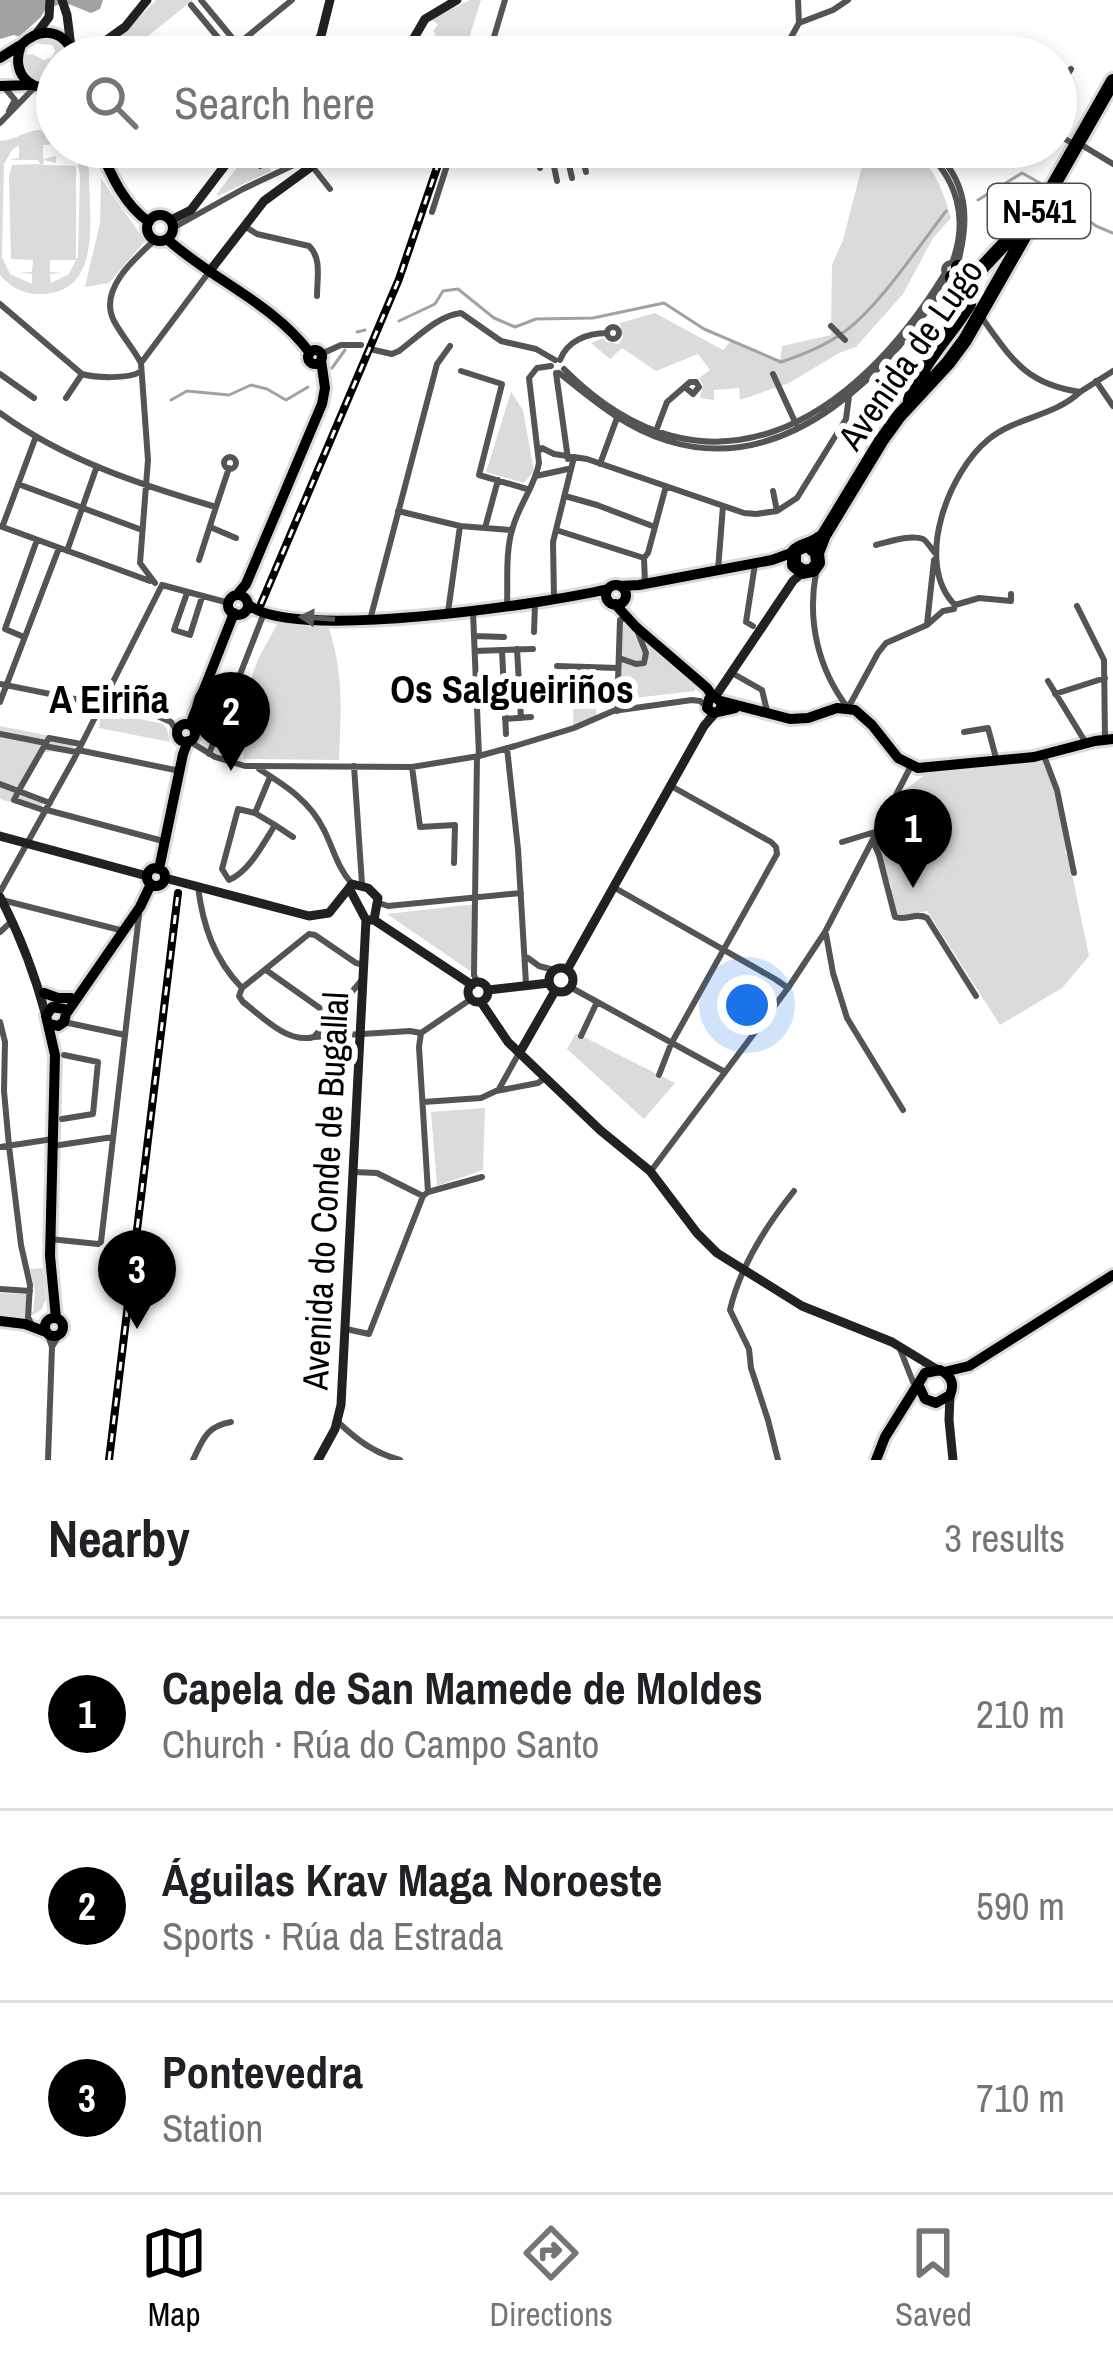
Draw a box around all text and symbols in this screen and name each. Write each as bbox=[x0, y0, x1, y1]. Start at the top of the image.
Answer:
search box bbox=[36, 36, 1077, 168]
icon: search bbox=[78, 69, 144, 135]
text: Search here bbox=[174, 72, 375, 133]
road number: N-541 bbox=[988, 184, 1090, 238]
street label: Avenida de Lugo bbox=[826, 249, 994, 460]
one-way arrow bbox=[298, 609, 335, 628]
district label: Os Salgueiriños bbox=[390, 663, 634, 715]
pin: 2 bbox=[192, 672, 270, 771]
district label: A Eiriña bbox=[49, 673, 169, 725]
pin: 1 bbox=[874, 789, 952, 888]
your location bbox=[717, 975, 777, 1035]
street label: Avenida do Conde de Bugallal bbox=[291, 991, 359, 1392]
pin: 3 bbox=[98, 1230, 176, 1329]
text: Nearby bbox=[48, 1504, 190, 1573]
text: 3 results bbox=[944, 1512, 1065, 1564]
text: Capela de San Mamede de Moldes bbox=[162, 1657, 763, 1718]
text: 1 bbox=[78, 1688, 96, 1740]
text: 210 m bbox=[976, 1688, 1065, 1740]
text: Church · Rúa do Campo Santo bbox=[162, 1718, 599, 1770]
text: Águilas Krav Maga Noroeste bbox=[162, 1849, 662, 1910]
text: 2 bbox=[78, 1880, 96, 1932]
text: 590 m bbox=[976, 1880, 1065, 1932]
text: Sports · Rúa da Estrada bbox=[162, 1910, 503, 1962]
text: Pontevedra bbox=[162, 2041, 363, 2102]
text: 3 bbox=[78, 2072, 96, 2124]
text: 710 m bbox=[976, 2072, 1065, 2124]
text: Station bbox=[162, 2102, 263, 2154]
tab: Map bbox=[141, 2220, 207, 2336]
tab: Directions bbox=[489, 2220, 613, 2336]
tab: Saved bbox=[895, 2220, 972, 2336]

